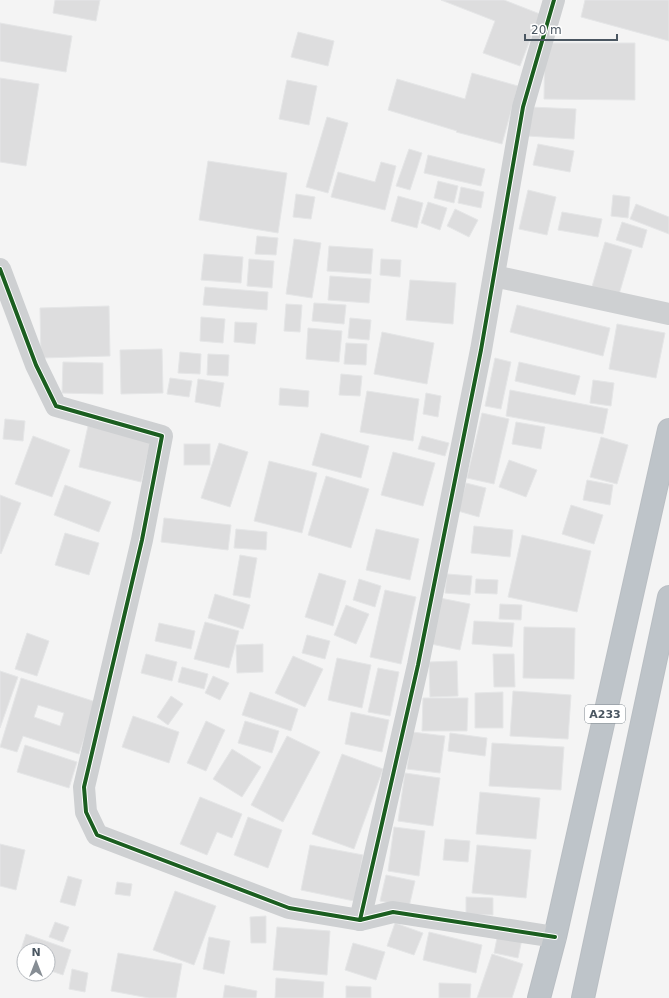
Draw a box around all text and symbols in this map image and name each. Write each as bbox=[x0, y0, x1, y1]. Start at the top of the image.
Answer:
scale bar bbox=[525, 16, 617, 42]
text: 20 m bbox=[531, 23, 562, 37]
road number: A233 bbox=[585, 705, 625, 723]
north arrow bbox=[16, 942, 56, 982]
text: N bbox=[31, 946, 41, 959]

